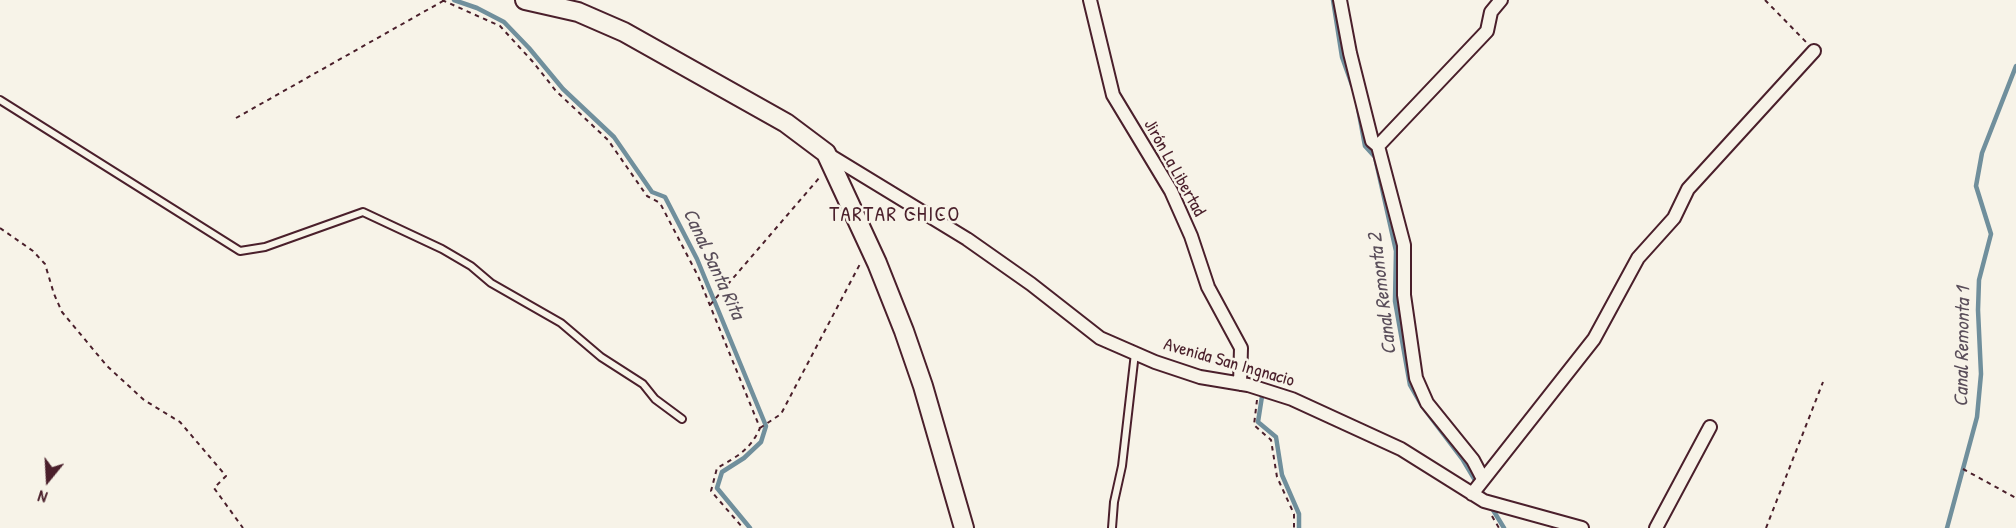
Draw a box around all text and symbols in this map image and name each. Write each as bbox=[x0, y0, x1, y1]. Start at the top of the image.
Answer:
street label: Jirón La Libertad bbox=[1138, 116, 1210, 220]
district label: TARTAR CHICO bbox=[829, 202, 961, 228]
water label: Canal Santa Rita bbox=[677, 205, 749, 323]
water label: Canal Remonta 2 bbox=[1364, 232, 1402, 356]
water label: Canal Remonta 1 bbox=[1950, 287, 1976, 407]
street label: Avenida San Ingnacio bbox=[1161, 334, 1297, 392]
north arrow bbox=[18, 450, 78, 510]
text: N bbox=[35, 485, 50, 509]

